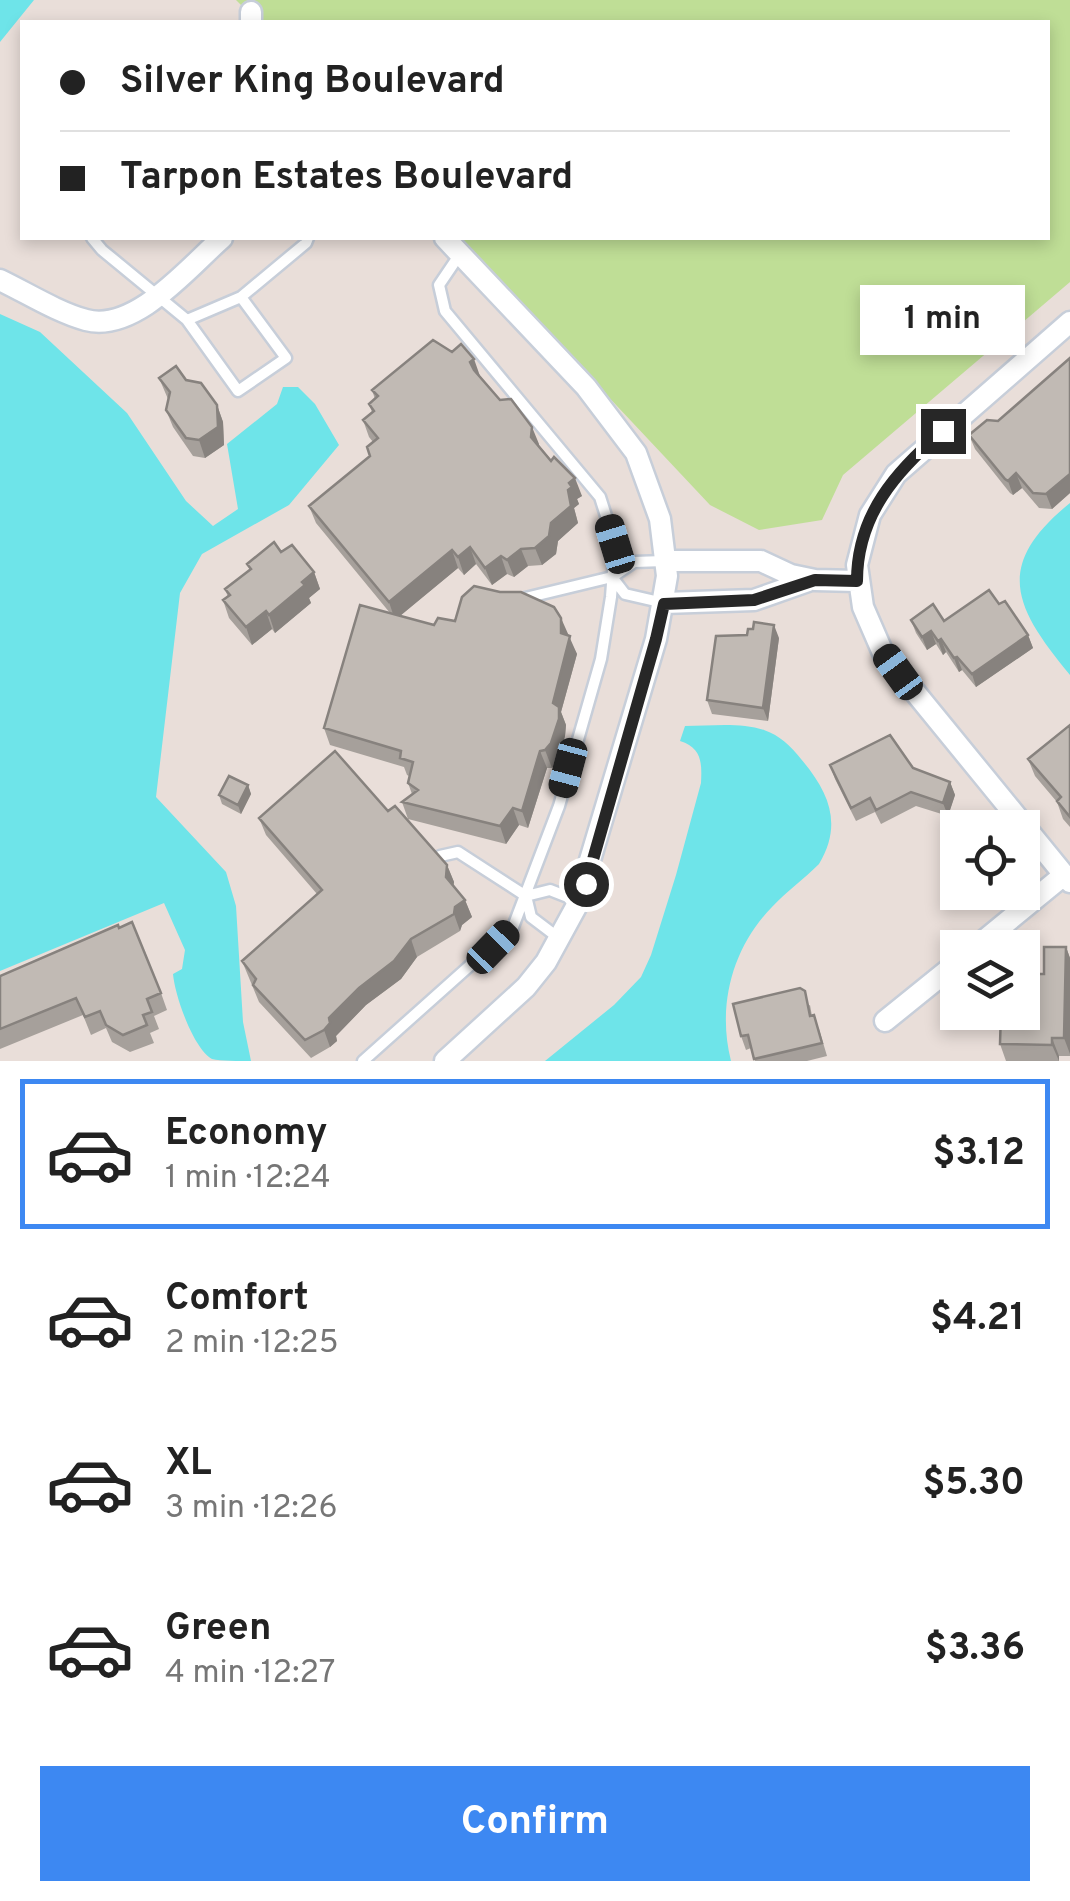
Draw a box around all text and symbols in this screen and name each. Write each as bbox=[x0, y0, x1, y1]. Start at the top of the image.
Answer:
text: Silver King Boulevard bbox=[120, 58, 505, 107]
text: Tarpon Estates Boulevard bbox=[120, 154, 573, 203]
callout: 1 min bbox=[860, 286, 1026, 356]
text: 1 min bbox=[904, 300, 981, 340]
route end bbox=[921, 409, 966, 454]
car bbox=[592, 511, 638, 577]
car bbox=[868, 639, 928, 705]
car bbox=[546, 735, 590, 801]
map controls bbox=[940, 810, 1040, 1030]
button: locate bbox=[940, 810, 1040, 910]
route start bbox=[564, 862, 609, 907]
car bbox=[461, 915, 525, 979]
button: layers bbox=[940, 930, 1040, 1030]
icon: car bbox=[45, 1109, 135, 1199]
text: Economy bbox=[165, 1110, 327, 1159]
text: $3.12 bbox=[932, 1130, 1025, 1179]
text: 1 min · 12:24 bbox=[165, 1159, 331, 1199]
icon: car bbox=[45, 1274, 135, 1364]
text: Comfort bbox=[165, 1275, 309, 1324]
text: $4.21 bbox=[930, 1295, 1025, 1344]
text: 2 min · 12:25 bbox=[165, 1324, 339, 1364]
icon: car bbox=[45, 1439, 135, 1529]
text: XL bbox=[165, 1440, 212, 1489]
text: $5.30 bbox=[922, 1460, 1025, 1509]
text: 3 min · 12:26 bbox=[165, 1489, 337, 1529]
icon: car bbox=[45, 1604, 135, 1694]
text: Green bbox=[165, 1605, 271, 1654]
text: $3.36 bbox=[925, 1625, 1025, 1674]
text: 4 min · 12:27 bbox=[165, 1654, 335, 1694]
button: Confirm bbox=[40, 1766, 1030, 1881]

